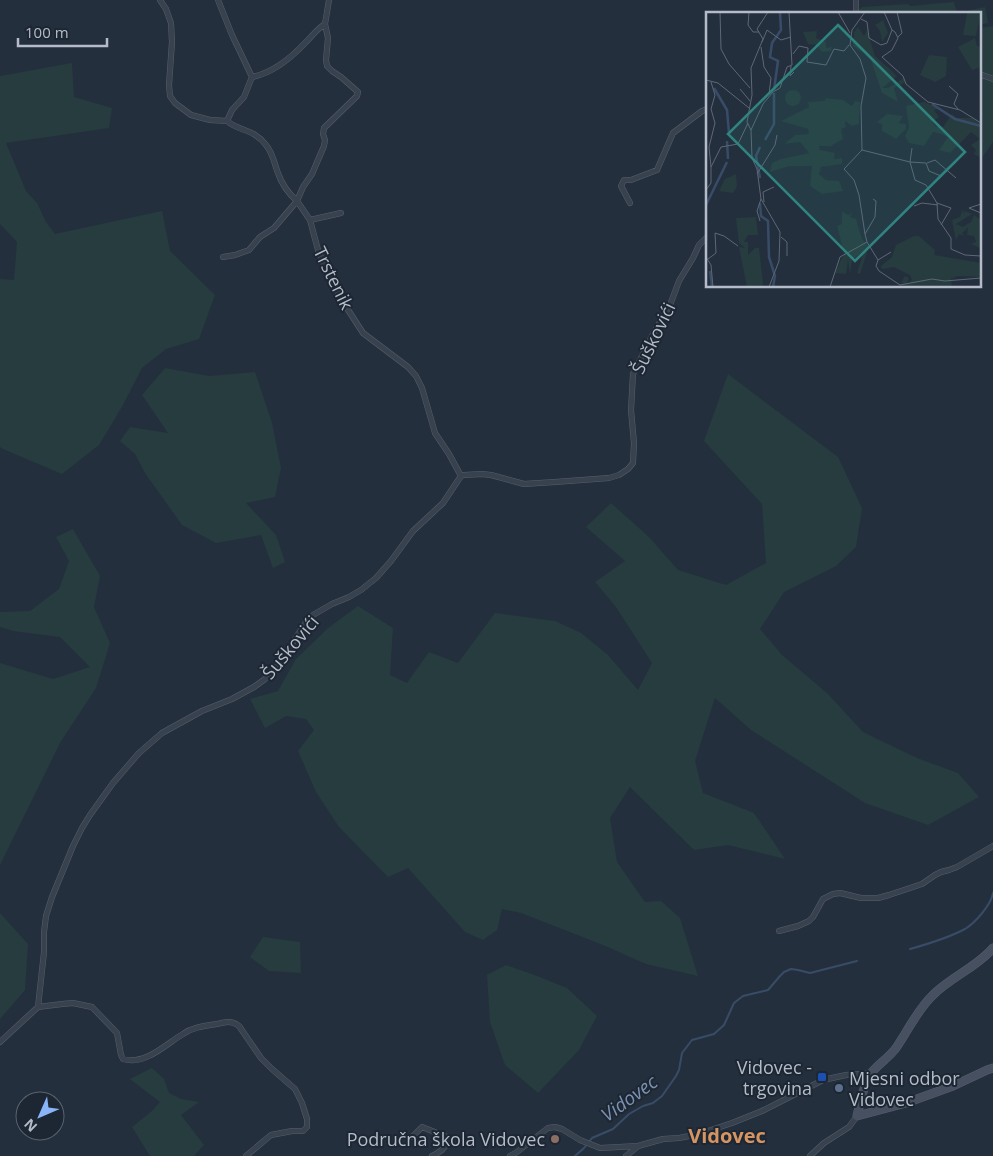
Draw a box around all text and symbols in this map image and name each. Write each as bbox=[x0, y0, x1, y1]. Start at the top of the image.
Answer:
inset map bbox=[706, 12, 980, 288]
scale bar bbox=[18, 15, 106, 47]
text: 100 m bbox=[25, 22, 69, 42]
street label: Trstenik bbox=[308, 242, 360, 314]
street label: Šuškovići bbox=[625, 298, 681, 378]
street label: Šuškovići bbox=[256, 610, 324, 684]
place label: Vidovec - trgovina bbox=[737, 1055, 812, 1100]
place label: Mjesni odbor Vidovec bbox=[849, 1066, 960, 1111]
water label: Vidovec bbox=[596, 1069, 663, 1127]
marker: Vidovec - trgovina bbox=[816, 1071, 828, 1083]
marker: Mjesni odbor Vidovec bbox=[833, 1082, 845, 1094]
north arrow bbox=[15, 1091, 65, 1141]
text: N bbox=[20, 1115, 41, 1136]
district label: Vidovec bbox=[688, 1122, 766, 1149]
place label: Područna škola Vidovec bbox=[347, 1127, 545, 1151]
marker: Područna škola Vidovec bbox=[549, 1133, 561, 1145]

